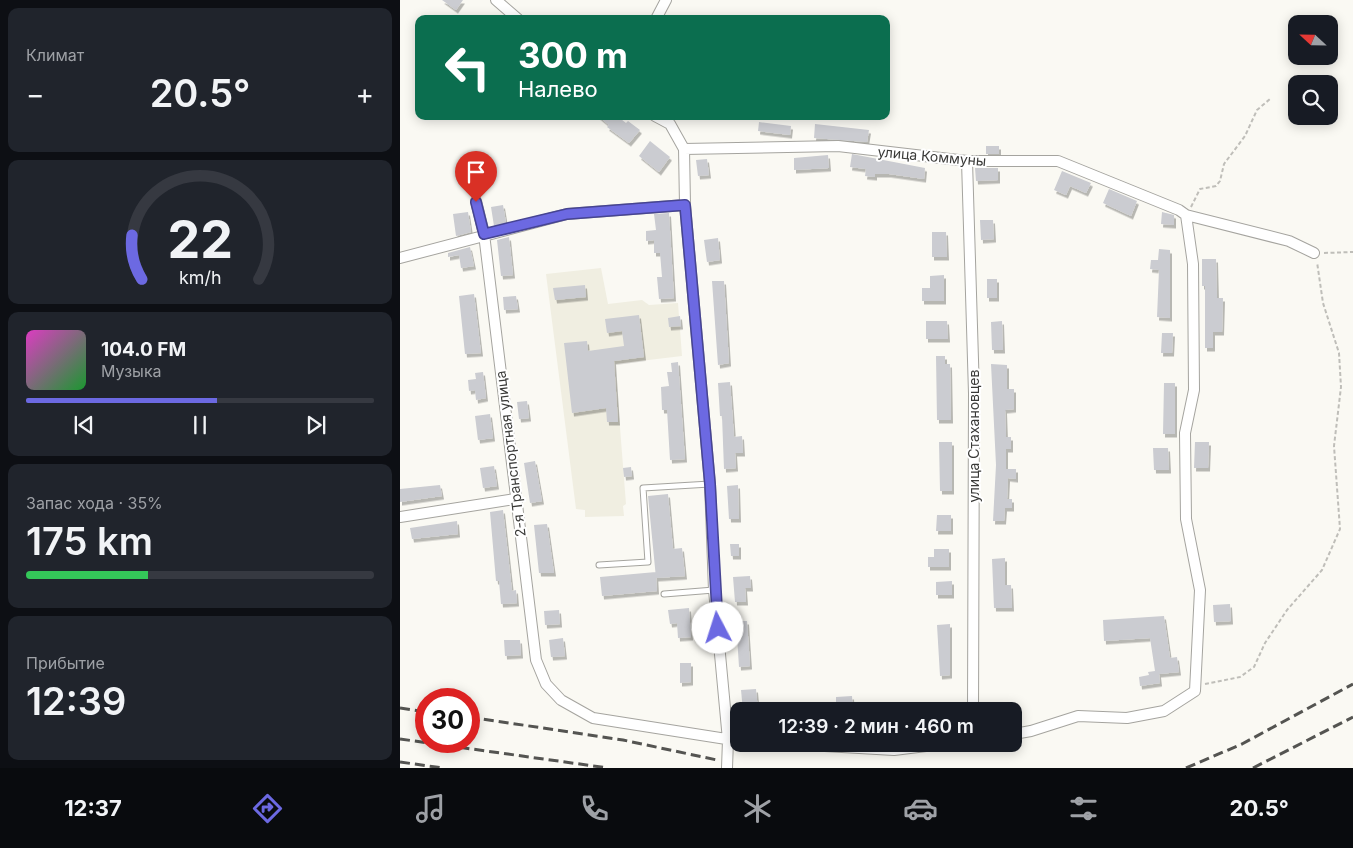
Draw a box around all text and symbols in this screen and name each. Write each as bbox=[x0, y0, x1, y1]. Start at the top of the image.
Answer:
north arrow bbox=[1288, 15, 1338, 65]
map controls bbox=[1288, 15, 1338, 125]
text: 300 m bbox=[518, 34, 628, 76]
icon: left bbox=[435, 35, 500, 100]
text: Климат bbox=[26, 45, 84, 65]
text: 20.5° bbox=[150, 70, 250, 116]
button: search bbox=[1288, 75, 1338, 125]
text: Налево bbox=[518, 76, 598, 102]
text: − bbox=[26, 77, 45, 111]
text: + bbox=[355, 77, 374, 111]
street label: улица Коммуны bbox=[877, 143, 987, 169]
pin bbox=[455, 151, 497, 202]
icon: arrive bbox=[462, 158, 490, 186]
text: 22 bbox=[167, 208, 233, 271]
text: km/h bbox=[179, 267, 221, 288]
text: 104.0 FM bbox=[101, 338, 186, 361]
text: Музыка bbox=[101, 361, 162, 381]
street label: улица Стахановцев bbox=[965, 369, 982, 502]
street label: 2-я Транспортная улица bbox=[491, 370, 529, 538]
icon: previous bbox=[70, 411, 98, 439]
icon: pause bbox=[186, 411, 214, 439]
icon: next bbox=[302, 411, 330, 439]
text: Запас хода · 35% bbox=[26, 493, 163, 513]
text: 175 km bbox=[26, 518, 153, 564]
position arrow bbox=[691, 601, 743, 653]
text: Прибытие bbox=[26, 653, 105, 673]
text: 12:39 bbox=[26, 678, 126, 724]
speed limit sign: 30 bbox=[415, 688, 480, 753]
text: 12:39 · 2 мин · 460 m bbox=[778, 715, 974, 738]
icon: directions bbox=[250, 791, 285, 826]
icon: music bbox=[413, 791, 448, 826]
icon: phone bbox=[577, 791, 612, 826]
icon: climate bbox=[740, 791, 775, 826]
icon: car bbox=[903, 791, 938, 826]
icon: filters bbox=[1066, 791, 1101, 826]
text: 12:37 bbox=[64, 795, 122, 821]
text: 20.5° bbox=[1230, 795, 1289, 821]

